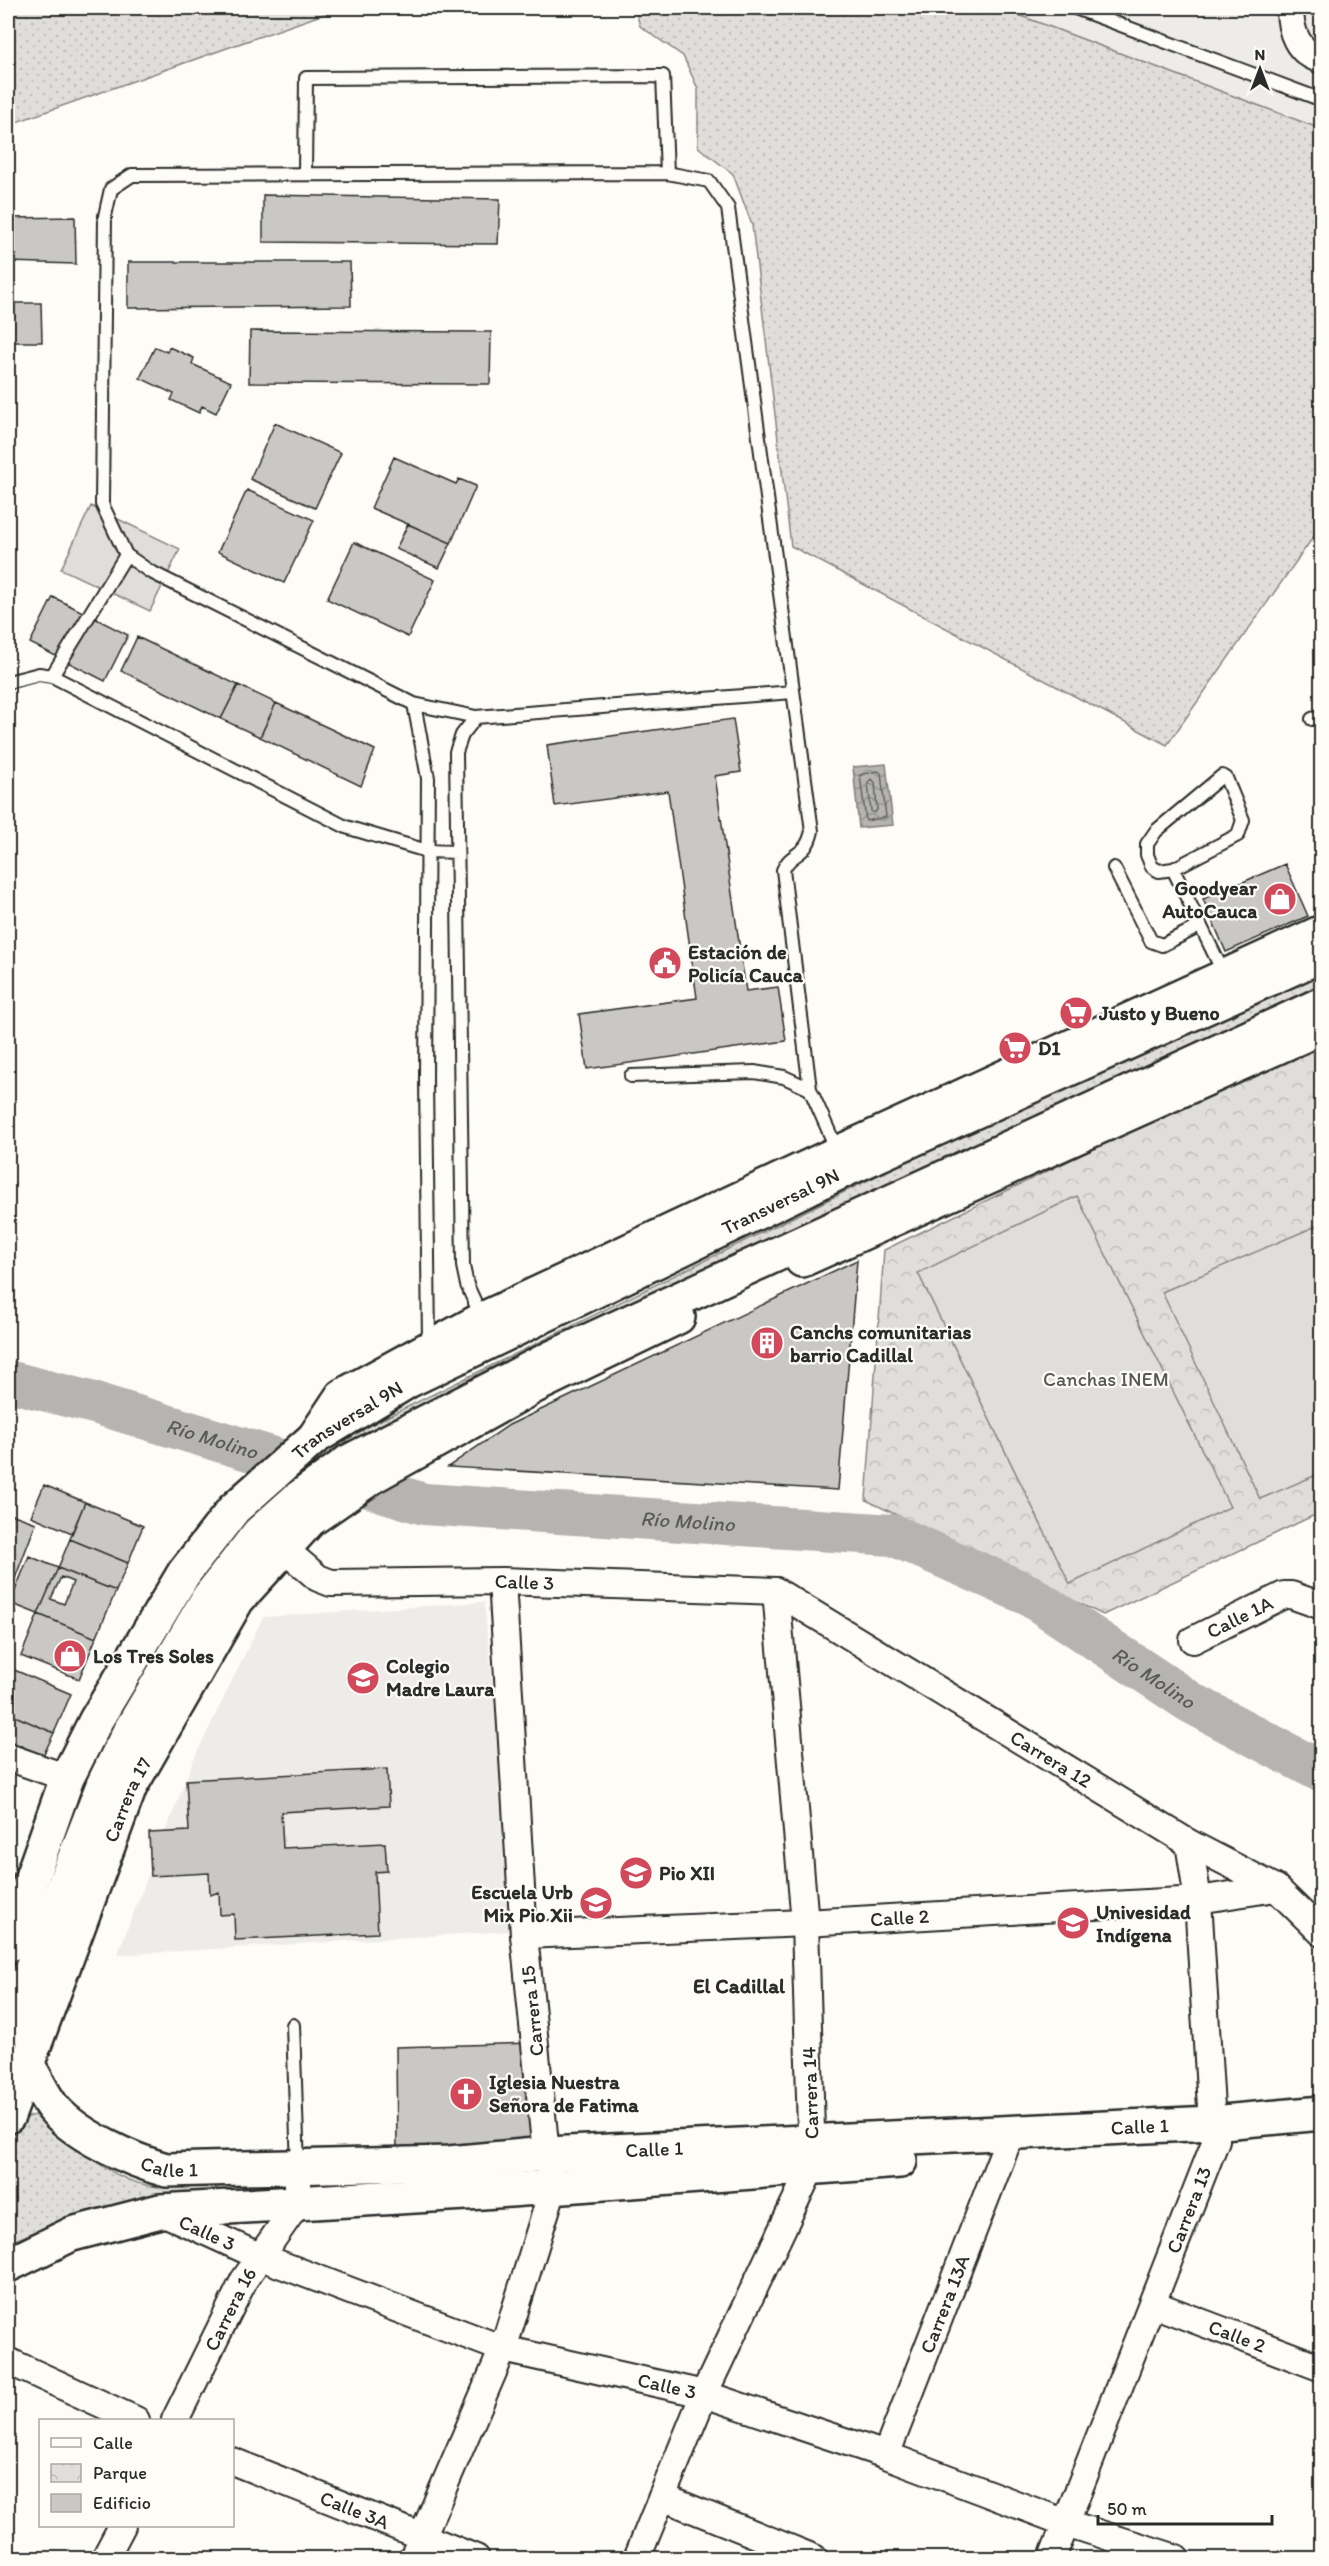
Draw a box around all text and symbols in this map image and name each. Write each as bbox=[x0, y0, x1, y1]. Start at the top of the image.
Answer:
north arrow bbox=[1230, 39, 1290, 99]
text: N bbox=[1255, 45, 1265, 64]
place label: Goodyear AutoCauca bbox=[1161, 876, 1258, 923]
shop icon: Goodyear AutoCauca bbox=[1262, 881, 1298, 917]
place label: Estación de Policía Cauca bbox=[688, 940, 804, 987]
public building icon: Estación de Policía Cauca bbox=[647, 945, 683, 981]
supermarket icon: Justo y Bueno bbox=[1058, 995, 1094, 1031]
place label: Justo y Bueno bbox=[1098, 1001, 1220, 1026]
supermarket icon: D1 bbox=[997, 1030, 1033, 1066]
place label: D1 bbox=[1038, 1036, 1061, 1060]
street label: Transversal 9N bbox=[718, 1163, 843, 1240]
place label: Canchs comunitarias barrio Cadillal bbox=[790, 1320, 972, 1367]
building icon: Canchs comunitarias barrio Cadillal bbox=[749, 1325, 785, 1361]
park label: Canchas INEM bbox=[1043, 1367, 1169, 1391]
street label: Transversal 9N bbox=[286, 1375, 407, 1464]
water label: Río Molino bbox=[163, 1413, 262, 1465]
water label: Río Molino bbox=[640, 1505, 737, 1537]
street label: Calle 3 bbox=[494, 1569, 555, 1595]
street label: Calle 1A bbox=[1203, 1590, 1277, 1643]
shop icon: Los Tres Soles bbox=[52, 1638, 88, 1674]
water label: Río Molino bbox=[1107, 1641, 1201, 1715]
place label: Los Tres Soles bbox=[93, 1644, 214, 1668]
place label: Colegio Madre Laura bbox=[386, 1654, 494, 1701]
school or university icon: Colegio Madre Laura bbox=[345, 1660, 381, 1696]
street label: Carrera 12 bbox=[1006, 1725, 1097, 1793]
street label: Carrera 17 bbox=[99, 1753, 156, 1846]
school or university icon: Pio XII bbox=[618, 1855, 654, 1891]
place label: Pio XII bbox=[659, 1861, 715, 1885]
place label: Escuela Urb Mix Pio Xii bbox=[471, 1880, 573, 1927]
school or university icon: Escuela Urb Mix Pio Xii bbox=[578, 1885, 614, 1921]
place label: Univesidad Indígena bbox=[1096, 1900, 1191, 1948]
street label: Calle 2 bbox=[869, 1904, 930, 1931]
school or university icon: Univesidad Indígena bbox=[1055, 1905, 1091, 1941]
street label: Carrera 15 bbox=[515, 1965, 549, 2057]
district label: El Cadillal bbox=[693, 1973, 786, 1998]
street label: Carrera 14 bbox=[796, 2046, 824, 2140]
place label: Iglesia Nuestra Señora de Fatima bbox=[489, 2070, 639, 2117]
church icon: Iglesia Nuestra Señora de Fatima bbox=[448, 2076, 484, 2112]
street label: Calle 1 bbox=[1110, 2113, 1169, 2140]
street label: Calle 1 bbox=[625, 2136, 684, 2162]
street label: Calle 1 bbox=[137, 2151, 198, 2182]
street label: Carrera 13 bbox=[1161, 2163, 1216, 2257]
street label: Calle 3 bbox=[175, 2209, 239, 2256]
street label: Carrera 13A bbox=[915, 2251, 975, 2357]
street label: Carrera 16 bbox=[199, 2262, 262, 2355]
street label: Calle 2 bbox=[1205, 2314, 1270, 2358]
street label: Calle 3 bbox=[635, 2368, 699, 2404]
legend bbox=[39, 2419, 234, 2527]
text: Calle bbox=[93, 2432, 133, 2454]
text: Parque bbox=[93, 2462, 147, 2484]
street label: Calle 3A bbox=[317, 2485, 393, 2534]
scale bar bbox=[1098, 2488, 1272, 2526]
text: Edificio bbox=[93, 2492, 151, 2514]
text: 50 m bbox=[1107, 2498, 1147, 2520]

